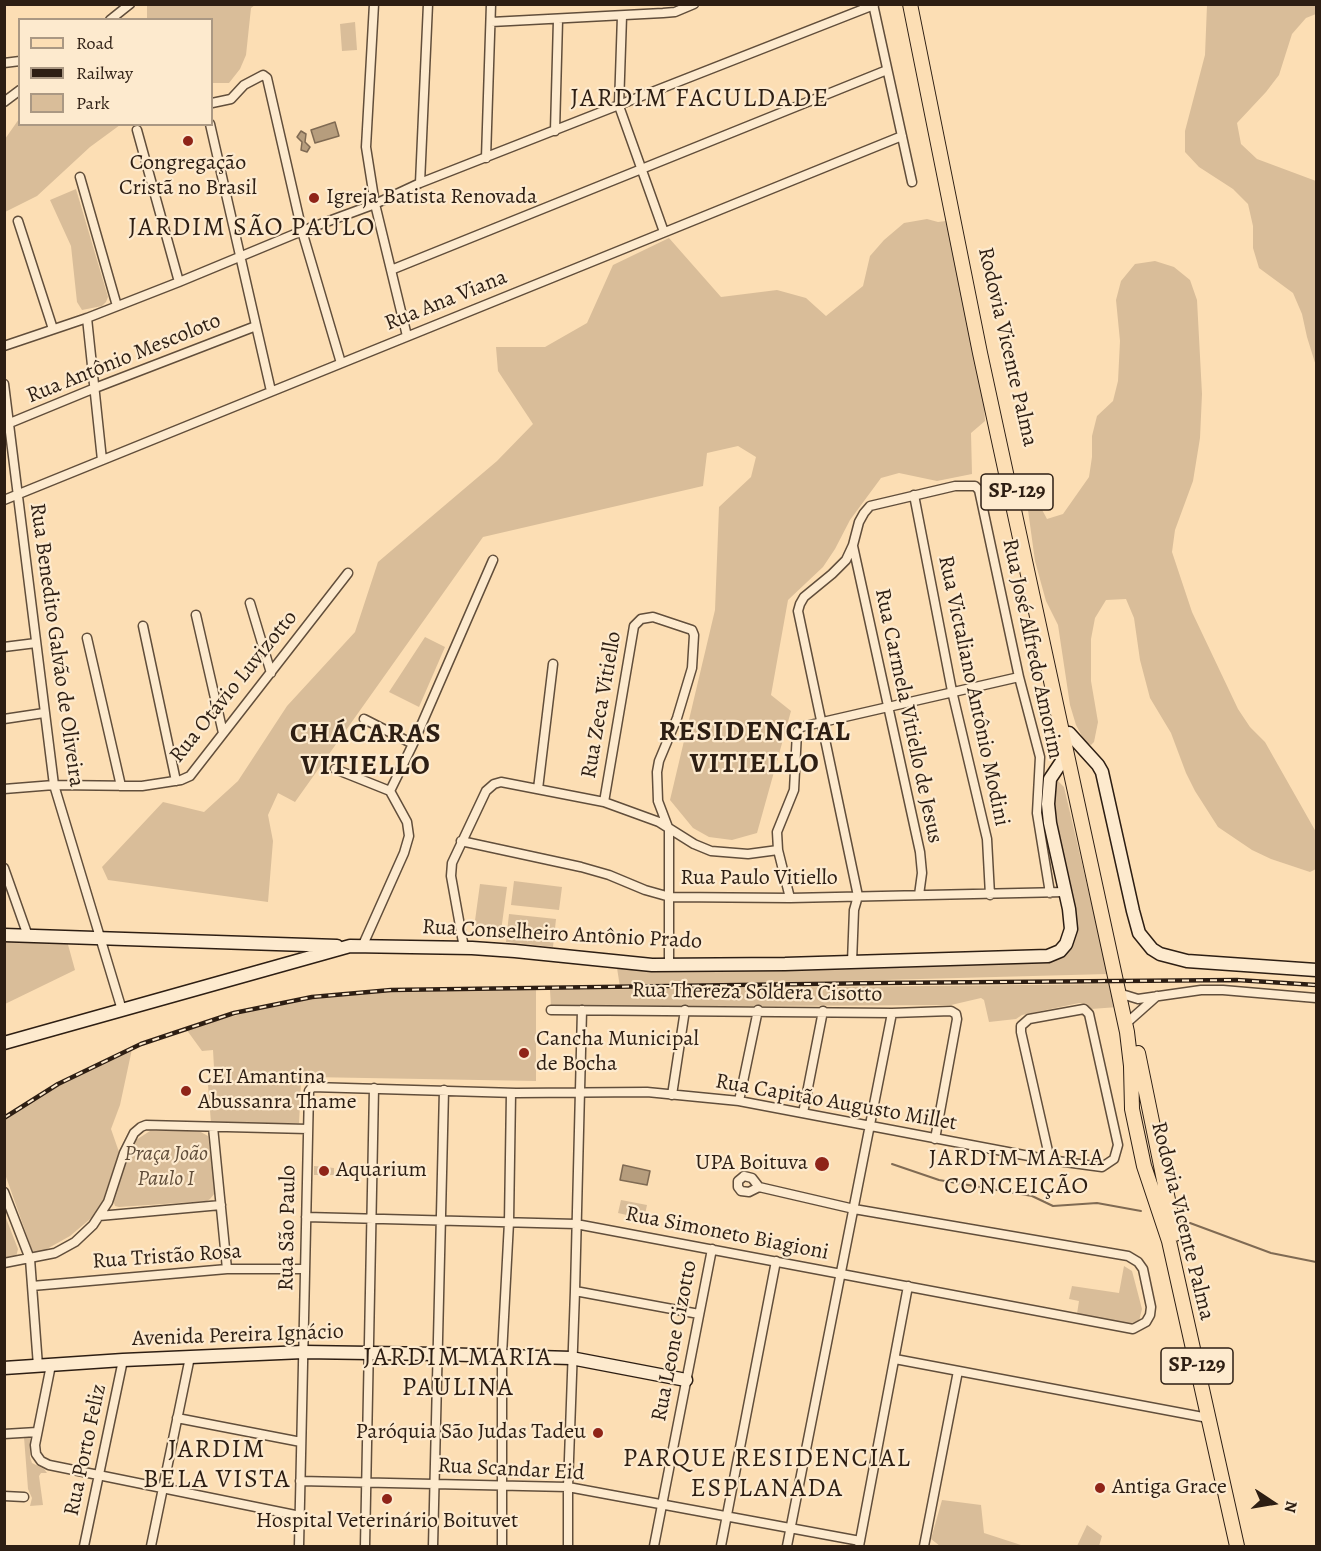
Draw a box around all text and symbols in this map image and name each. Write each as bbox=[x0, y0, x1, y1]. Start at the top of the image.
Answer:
legend bbox=[18, 18, 213, 126]
text: Road bbox=[76, 31, 113, 55]
text: Railway bbox=[76, 61, 133, 85]
district label: JARDIM FACULDADE bbox=[570, 84, 830, 116]
text: Park bbox=[76, 91, 110, 115]
marker: Congregação Cristã no Brasil bbox=[181, 134, 195, 148]
place label: Congregação Cristã no Brasil bbox=[119, 151, 257, 202]
place label: Igreja Batista Renovada bbox=[326, 185, 537, 211]
marker: Igreja Batista Renovada bbox=[307, 191, 321, 205]
district label: JARDIM SÃO PAULO bbox=[128, 213, 376, 245]
street label: Rodovia Vicente Palma bbox=[971, 245, 1043, 449]
street label: Rua Ana Viana bbox=[381, 264, 511, 338]
street label: Rua Antônio Mescoloto bbox=[23, 308, 225, 410]
road number: SP-129 bbox=[981, 474, 1053, 510]
street label: Rua Benedito Galvão de Oliveira bbox=[23, 501, 89, 789]
street label: Rua José Alfredo Amorim bbox=[996, 536, 1068, 762]
street label: Rua Victaliano Antônio Modini bbox=[931, 553, 1015, 829]
street label: Rua Carmela Vitiello de Jesus bbox=[868, 586, 948, 846]
street label: Rua Otávio Luvizotto bbox=[164, 605, 304, 769]
street label: Rua Zeca Vitiello bbox=[576, 629, 628, 781]
district label: RESIDENCIAL VITIELLO bbox=[659, 716, 851, 782]
district label: CHÁCARAS VITIELLO bbox=[290, 718, 442, 784]
street label: Rua Paulo Vitiello bbox=[680, 866, 838, 892]
street label: Rua Conselheiro Antônio Prado bbox=[421, 914, 703, 956]
street label: Rua Thereza Soldera Cisotto bbox=[632, 978, 882, 1008]
place label: Cancha Municipal de Bocha bbox=[536, 1027, 699, 1078]
marker: Cancha Municipal de Bocha bbox=[517, 1046, 531, 1060]
place label: CEI Amantina Abussanra Thame bbox=[198, 1065, 356, 1116]
street label: Rua Capitão Augusto Millet bbox=[713, 1069, 959, 1137]
marker: CEI Amantina Abussanra Thame bbox=[179, 1084, 193, 1098]
street label: Rodovia Vicente Palma bbox=[1145, 1119, 1219, 1323]
park label: Praça João Paulo I bbox=[124, 1142, 208, 1194]
district label: JARDIM MARIA CONCEIÇÃO bbox=[929, 1145, 1105, 1201]
place label: UPA Boituva bbox=[695, 1151, 808, 1177]
marker: UPA Boituva bbox=[813, 1155, 831, 1173]
place label: Aquarium bbox=[336, 1158, 427, 1184]
marker: Aquarium bbox=[317, 1164, 331, 1178]
street label: Rua São Paulo bbox=[274, 1165, 302, 1291]
street label: Rua Simoneto Biagioni bbox=[623, 1201, 831, 1267]
street label: Rua Tristão Rosa bbox=[91, 1239, 243, 1275]
street label: Rua Leone Cizotto bbox=[646, 1258, 704, 1424]
street label: Avenida Pereira Ignácio bbox=[132, 1319, 344, 1353]
district label: JARDIM MARIA PAULINA bbox=[363, 1343, 553, 1404]
road number: SP-129 bbox=[1161, 1348, 1233, 1384]
street label: Rua Porto Feliz bbox=[59, 1382, 113, 1518]
place label: Paróquia São Judas Tadeu bbox=[356, 1420, 586, 1446]
marker: Paróquia São Judas Tadeu bbox=[591, 1426, 605, 1440]
district label: JARDIM BELA VISTA bbox=[143, 1435, 291, 1496]
district label: PARQUE RESIDENCIAL ESPLANADA bbox=[623, 1444, 911, 1506]
street label: Rua Scandar Eid bbox=[437, 1453, 585, 1487]
north arrow bbox=[1243, 1473, 1303, 1533]
place label: Antiga Grace bbox=[1112, 1475, 1227, 1501]
marker: Antiga Grace bbox=[1093, 1481, 1107, 1495]
marker: Hospital Veterinário Boituvet bbox=[380, 1492, 394, 1506]
text: N bbox=[1279, 1499, 1303, 1515]
place label: Hospital Veterinário Boituvet bbox=[256, 1509, 518, 1535]

